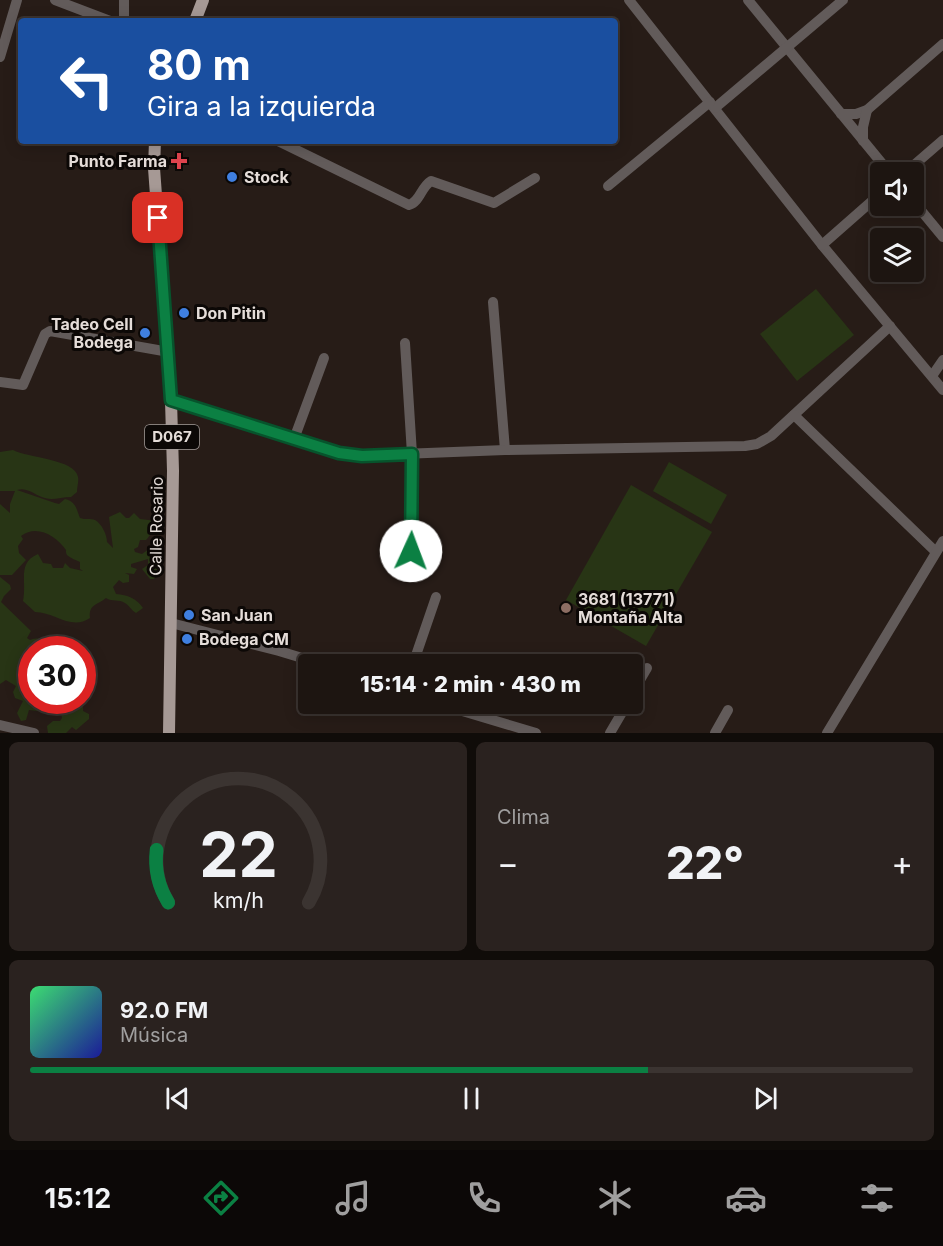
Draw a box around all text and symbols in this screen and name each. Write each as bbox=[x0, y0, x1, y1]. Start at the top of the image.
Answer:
text: 80 m bbox=[147, 39, 251, 90]
icon: left bbox=[48, 42, 126, 120]
text: Gira a la izquierda bbox=[147, 90, 376, 123]
place label: Punto Farma bbox=[68, 151, 167, 171]
marker: Punto Farma bbox=[172, 154, 186, 168]
map controls bbox=[870, 162, 924, 282]
button: sound bbox=[870, 162, 924, 216]
place label: Stock bbox=[244, 167, 289, 187]
marker: Stock bbox=[225, 170, 239, 184]
pin bbox=[132, 192, 183, 243]
icon: arrive bbox=[141, 201, 174, 234]
button: layers bbox=[870, 228, 924, 282]
place label: Don Pitin bbox=[196, 303, 266, 323]
marker: Don Pitin bbox=[177, 306, 191, 320]
place label: Tadeo Cell Bodega bbox=[51, 314, 133, 352]
marker: Tadeo Cell Bodega bbox=[138, 326, 152, 340]
road number: D067 bbox=[145, 425, 199, 449]
street label: Calle Rosario bbox=[145, 476, 167, 576]
position arrow bbox=[379, 519, 443, 583]
place label: 3681 (13771) Montaña Alta bbox=[578, 589, 683, 627]
marker: 3681 (13771) Montaña Alta bbox=[559, 601, 573, 615]
place label: San Juan bbox=[201, 605, 273, 625]
marker: San Juan bbox=[182, 608, 196, 622]
place label: Bodega CM bbox=[199, 629, 289, 649]
marker: Bodega CM bbox=[180, 632, 194, 646]
speed limit sign: 30 bbox=[18, 636, 96, 714]
text: 15:14 · 2 min · 430 m bbox=[360, 671, 581, 697]
text: Clima bbox=[497, 805, 550, 829]
text: 22 bbox=[199, 817, 277, 892]
text: 22° bbox=[666, 835, 744, 890]
text: − bbox=[497, 843, 519, 883]
text: + bbox=[891, 843, 913, 883]
text: km/h bbox=[213, 888, 263, 914]
text: 92.0 FM bbox=[120, 997, 208, 1023]
text: Música bbox=[120, 1023, 188, 1047]
icon: previous bbox=[161, 1082, 194, 1115]
icon: pause bbox=[455, 1082, 488, 1115]
icon: next bbox=[749, 1082, 782, 1115]
icon: directions bbox=[200, 1177, 242, 1219]
icon: music bbox=[332, 1177, 374, 1219]
icon: phone bbox=[463, 1177, 505, 1219]
icon: climate bbox=[594, 1177, 636, 1219]
icon: car bbox=[725, 1177, 767, 1219]
icon: filters bbox=[856, 1177, 898, 1219]
text: 15:12 bbox=[45, 1182, 111, 1215]

